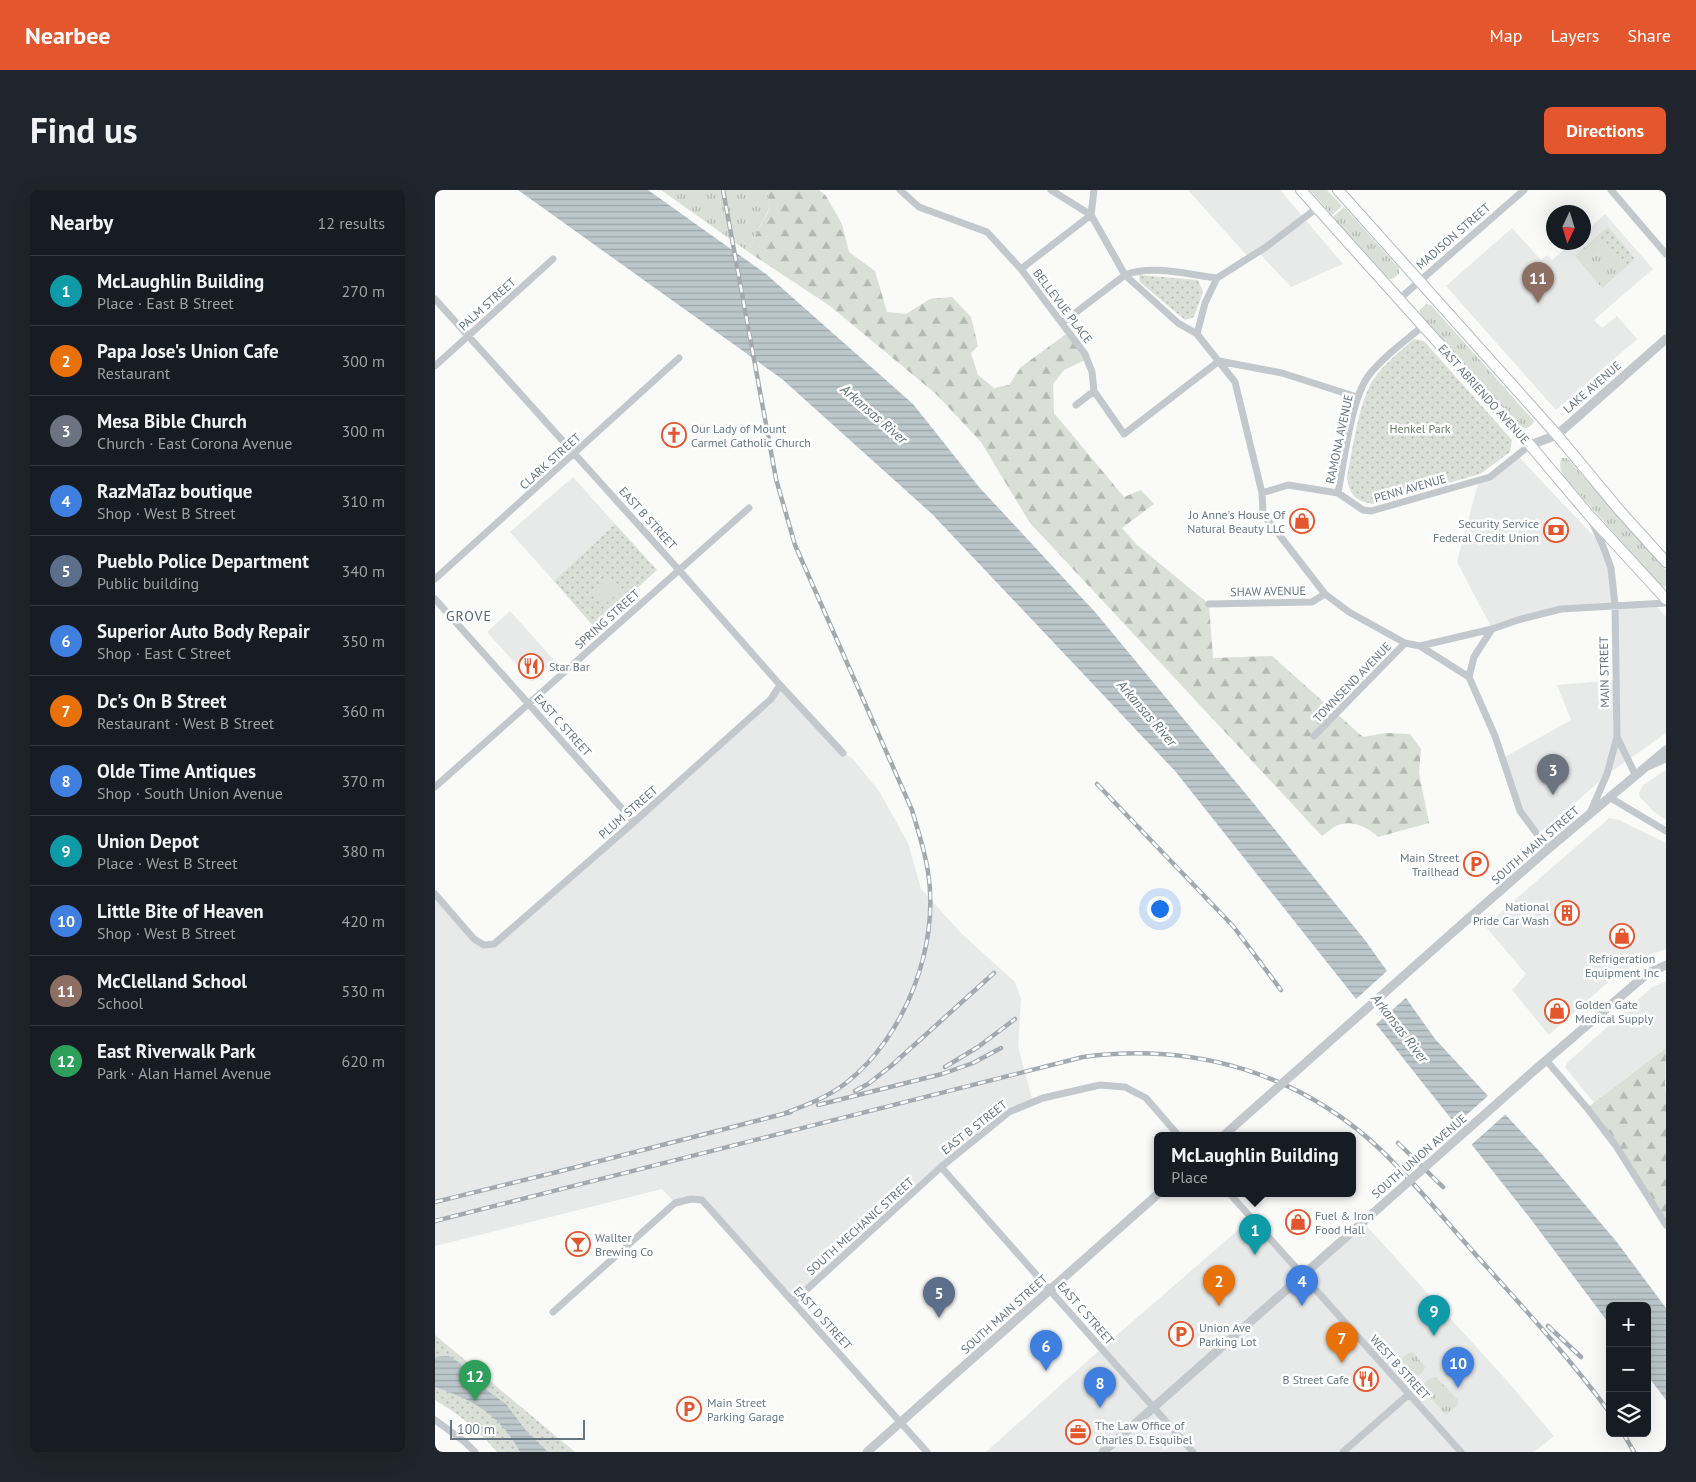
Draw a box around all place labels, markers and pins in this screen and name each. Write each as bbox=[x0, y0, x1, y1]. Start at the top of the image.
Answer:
pin: 11 bbox=[1522, 262, 1554, 303]
place label: Our Lady of Mount Carmel Catholic Church bbox=[691, 421, 811, 450]
church icon: Our Lady of Mount Carmel Catholic Church bbox=[661, 422, 687, 448]
place label: Jo Anne's House Of Natural Beauty LLC bbox=[1187, 507, 1286, 536]
shop icon: Jo Anne's House Of Natural Beauty LLC bbox=[1289, 508, 1315, 534]
place label: Security Service Federal Credit Union bbox=[1433, 516, 1539, 545]
bank icon: Security Service Federal Credit Union bbox=[1543, 517, 1569, 543]
restaurant icon: Star Bar bbox=[518, 653, 544, 679]
place label: Star Bar bbox=[549, 659, 590, 674]
pin: 3 bbox=[1537, 754, 1569, 795]
place label: Main Street Trailhead bbox=[1400, 850, 1459, 879]
parking icon: Main Street Trailhead bbox=[1463, 851, 1489, 877]
place label: National Pride Car Wash bbox=[1473, 899, 1549, 928]
building icon: National Pride Car Wash bbox=[1554, 900, 1580, 926]
shop icon: Refrigeration Equipment Inc bbox=[1609, 923, 1635, 949]
place label: Refrigeration Equipment Inc bbox=[1585, 951, 1660, 980]
place label: Golden Gate Medical Supply bbox=[1575, 997, 1654, 1026]
shop icon: Golden Gate Medical Supply bbox=[1544, 998, 1570, 1024]
place label: Fuel & Iron Food Hall bbox=[1315, 1208, 1374, 1237]
shop icon: Fuel & Iron Food Hall bbox=[1285, 1209, 1311, 1235]
pin: 1 bbox=[1239, 1214, 1271, 1255]
place label: Wallter Brewing Co bbox=[595, 1230, 653, 1259]
bar icon: Wallter Brewing Co bbox=[565, 1231, 591, 1257]
pin: 2 bbox=[1203, 1265, 1235, 1306]
pin: 4 bbox=[1286, 1265, 1318, 1306]
pin: 5 bbox=[923, 1277, 955, 1318]
pin: 9 bbox=[1418, 1295, 1450, 1336]
place label: Union Ave Parking Lot bbox=[1199, 1320, 1257, 1349]
parking icon: Union Ave Parking Lot bbox=[1168, 1321, 1194, 1347]
pin: 7 bbox=[1326, 1322, 1358, 1363]
pin: 6 bbox=[1030, 1330, 1062, 1371]
pin: 10 bbox=[1442, 1347, 1474, 1388]
pin: 12 bbox=[459, 1360, 491, 1401]
restaurant icon: B Street Cafe bbox=[1353, 1366, 1379, 1392]
pin: 8 bbox=[1084, 1367, 1116, 1408]
place label: B Street Cafe bbox=[1283, 1372, 1349, 1387]
place label: Main Street Parking Garage bbox=[707, 1395, 784, 1424]
parking icon: Main Street Parking Garage bbox=[676, 1396, 702, 1422]
place label: The Law Office of Charles D. Esquibel bbox=[1095, 1418, 1193, 1447]
office icon: The Law Office of Charles D. Esquibel bbox=[1065, 1419, 1091, 1445]

